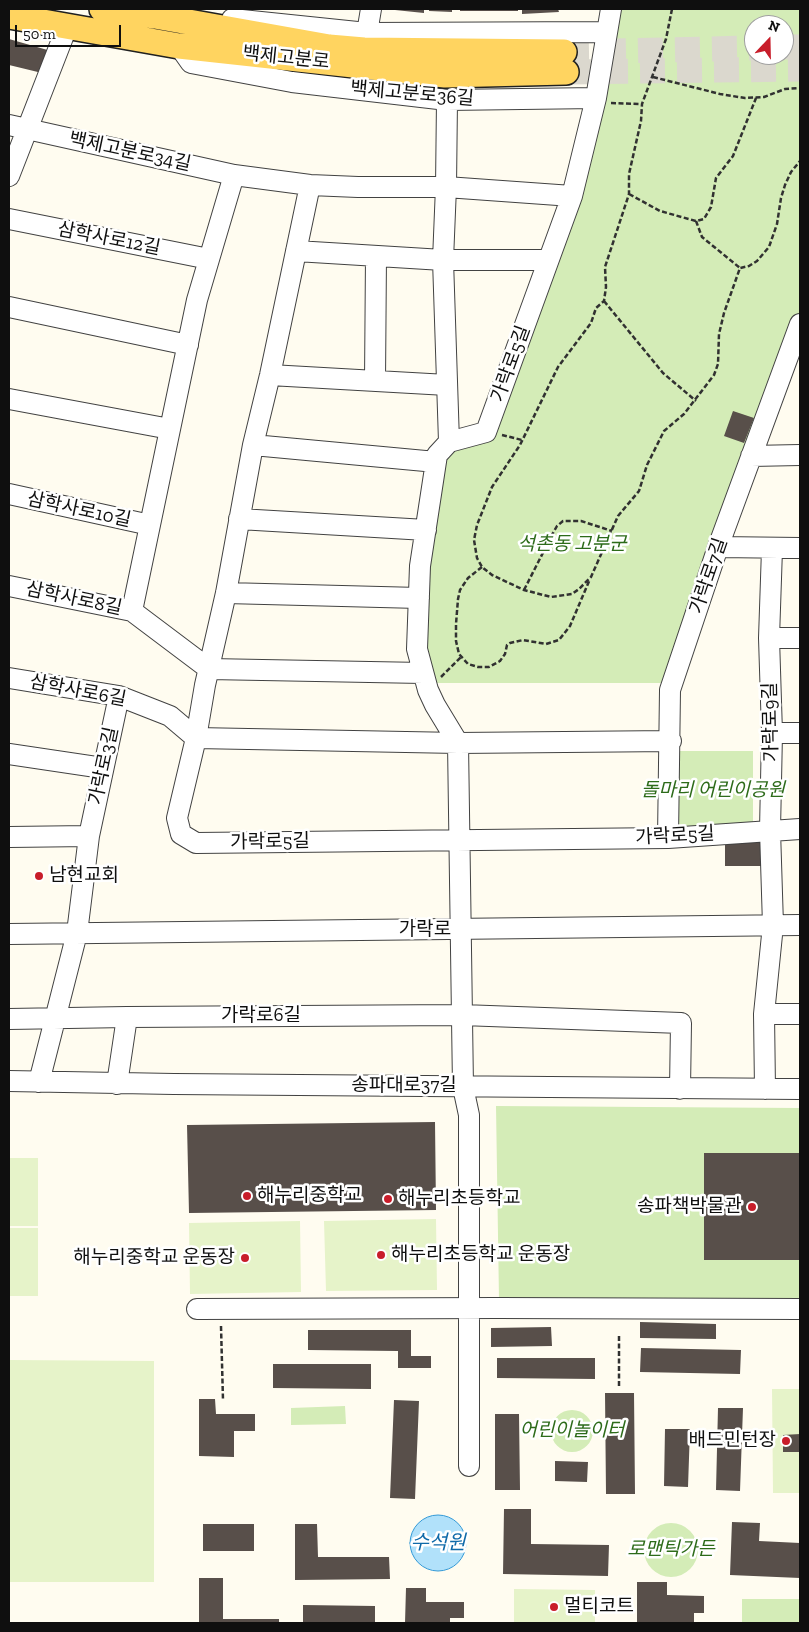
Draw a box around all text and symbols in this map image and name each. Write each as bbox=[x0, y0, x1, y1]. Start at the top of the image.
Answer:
scale bar bbox=[18, 15, 124, 47]
north arrow bbox=[744, 15, 794, 65]
text: N bbox=[766, 17, 782, 36]
text: 50 m bbox=[23, 25, 56, 43]
street label: 백제고분로 bbox=[241, 42, 331, 74]
street label: 백제고분로36길 bbox=[349, 77, 475, 111]
street label: 백제고분로34길 bbox=[67, 128, 193, 176]
street label: 삼학사로12길 bbox=[56, 218, 162, 260]
street label: 가락로5길 bbox=[487, 323, 535, 405]
street label: 삼학사로10길 bbox=[25, 488, 133, 532]
park label: 석촌동 고분군 bbox=[517, 534, 627, 556]
street label: 가락로7길 bbox=[685, 535, 733, 617]
street label: 삼학사로8길 bbox=[24, 578, 124, 620]
street label: 삼학사로6길 bbox=[28, 671, 128, 711]
street label: 가락로9길 bbox=[759, 682, 783, 762]
street label: 가락로3길 bbox=[85, 725, 123, 807]
park label: 돌마리 어린이공원 bbox=[641, 780, 785, 802]
street label: 가락로5길 bbox=[635, 823, 715, 849]
street label: 가락로5길 bbox=[230, 830, 310, 854]
place label: 남현교회 bbox=[49, 865, 119, 887]
marker: 남현교회 bbox=[33, 870, 45, 882]
street label: 가락로 bbox=[399, 919, 451, 941]
street label: 가락로6길 bbox=[221, 1005, 301, 1027]
street label: 송파대로37길 bbox=[351, 1075, 457, 1097]
place label: 해누리중학교 bbox=[257, 1185, 362, 1207]
place label: 해누리초등학교 bbox=[398, 1188, 520, 1210]
marker: 해누리중학교 bbox=[241, 1190, 253, 1202]
marker: 해누리초등학교 bbox=[382, 1193, 394, 1205]
place label: 송파책박물관 bbox=[637, 1196, 742, 1218]
marker: 송파책박물관 bbox=[746, 1201, 758, 1213]
place label: 해누리초등학교 운동장 bbox=[391, 1244, 570, 1266]
place label: 해누리중학교 운동장 bbox=[73, 1247, 235, 1269]
marker: 해누리초등학교 운동장 bbox=[375, 1249, 387, 1261]
marker: 해누리중학교 운동장 bbox=[239, 1252, 251, 1264]
park label: 어린이놀이터 bbox=[520, 1420, 624, 1442]
place label: 배드민턴장 bbox=[689, 1430, 776, 1452]
marker: 배드민턴장 bbox=[780, 1435, 792, 1447]
water label: 수석원 bbox=[410, 1531, 466, 1555]
park label: 로맨틱가든 bbox=[627, 1539, 715, 1561]
place label: 멀티코트 bbox=[564, 1596, 634, 1618]
marker: 멀티코트 bbox=[548, 1601, 560, 1613]

